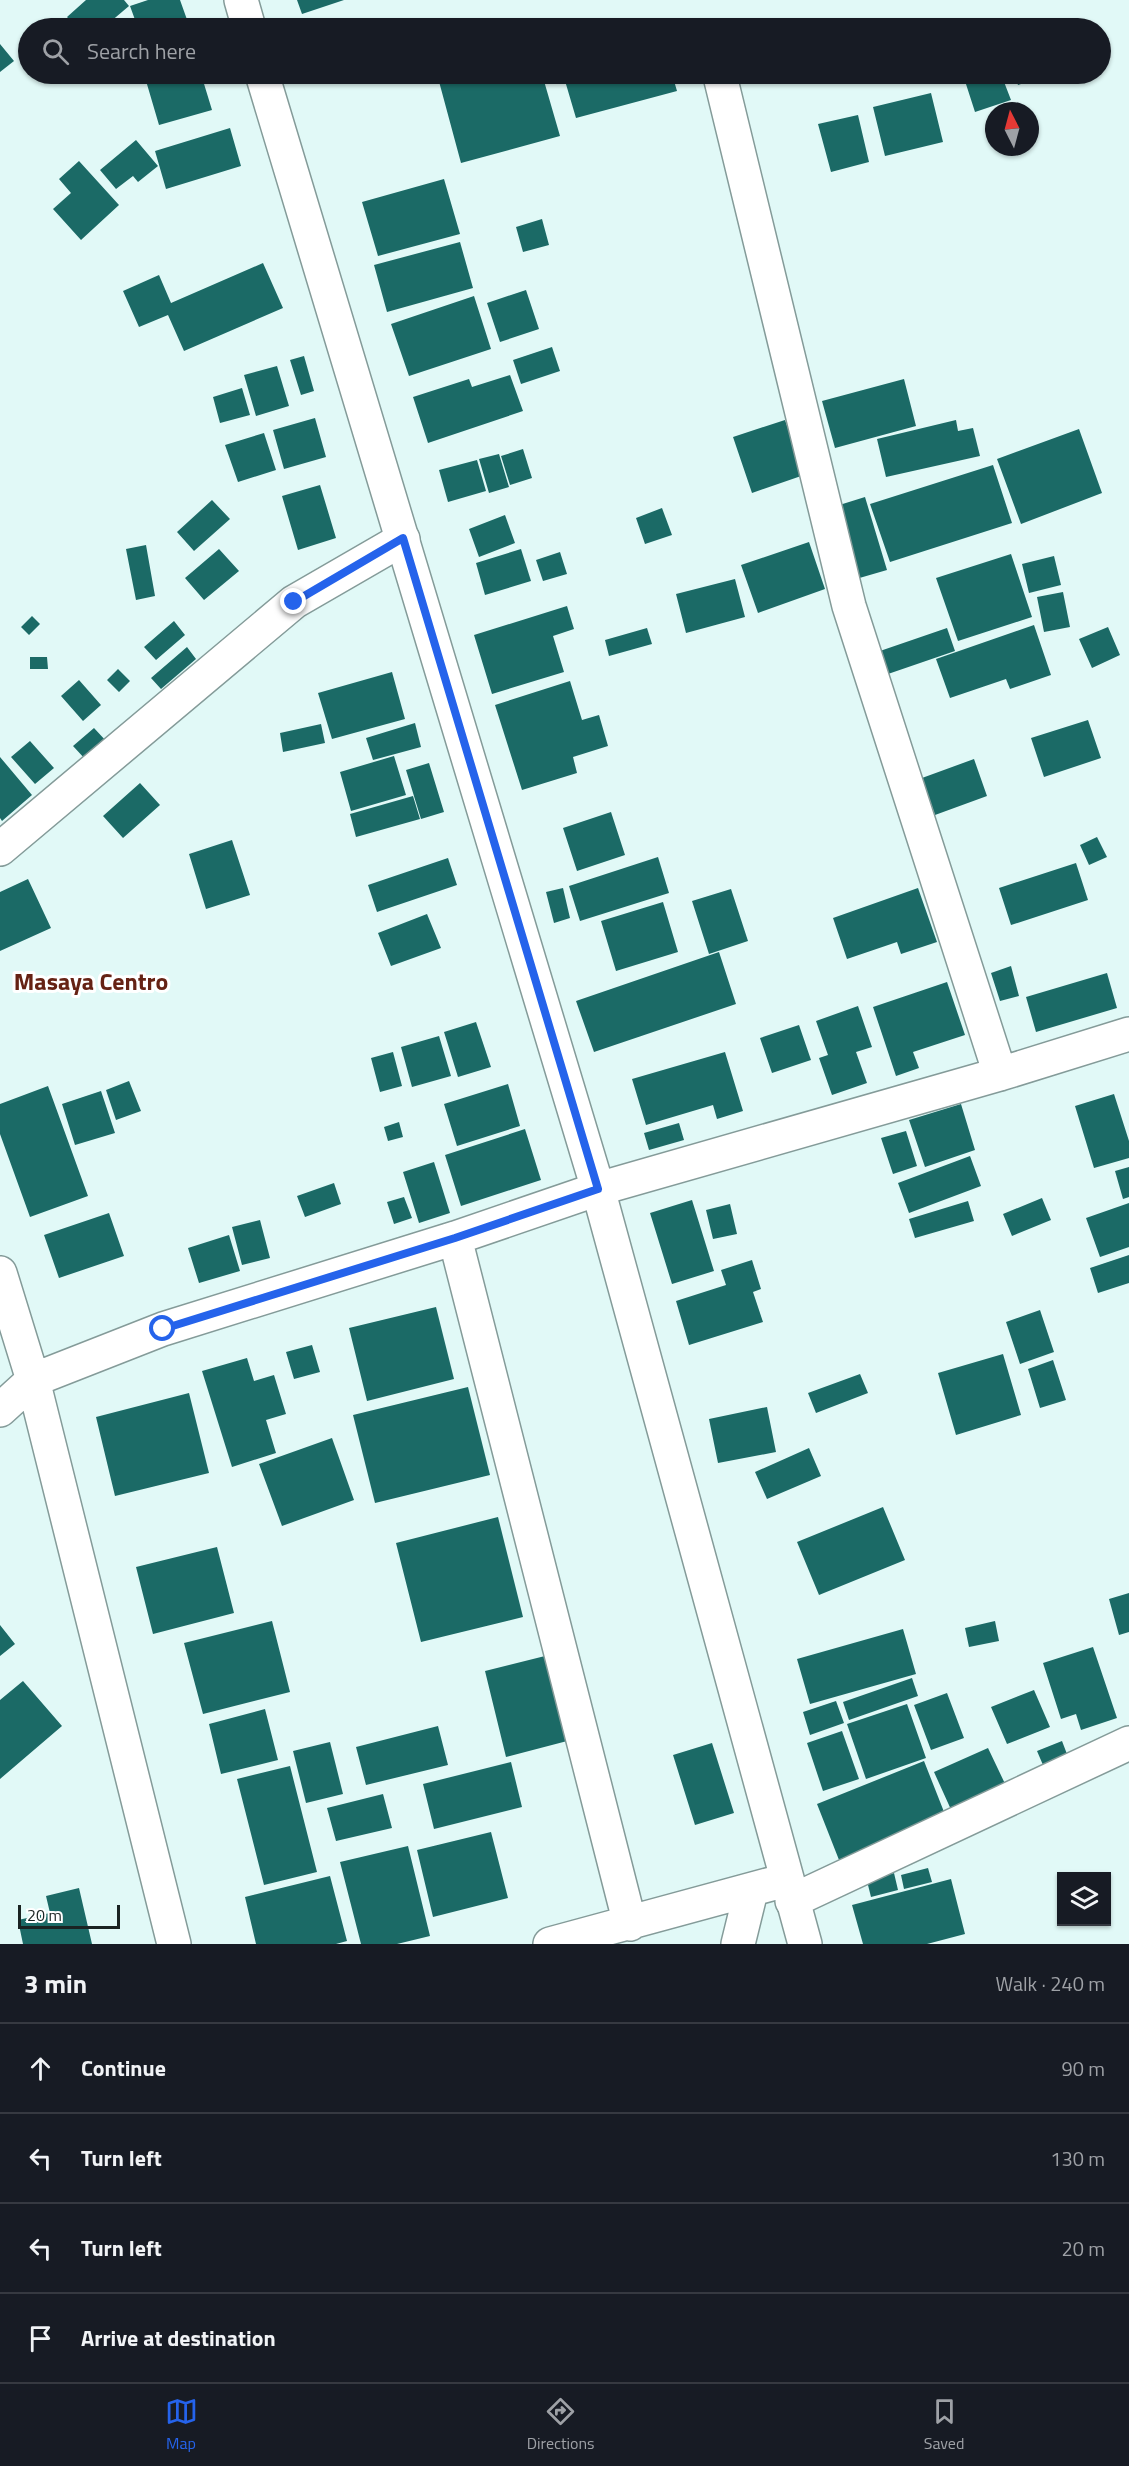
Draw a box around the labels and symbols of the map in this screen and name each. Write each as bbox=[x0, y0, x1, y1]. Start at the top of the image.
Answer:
north arrow bbox=[985, 102, 1039, 156]
route end bbox=[280, 588, 306, 614]
district label: Masaya Centro bbox=[14, 963, 168, 999]
route start bbox=[149, 1315, 175, 1341]
scale bar bbox=[18, 1902, 120, 1930]

